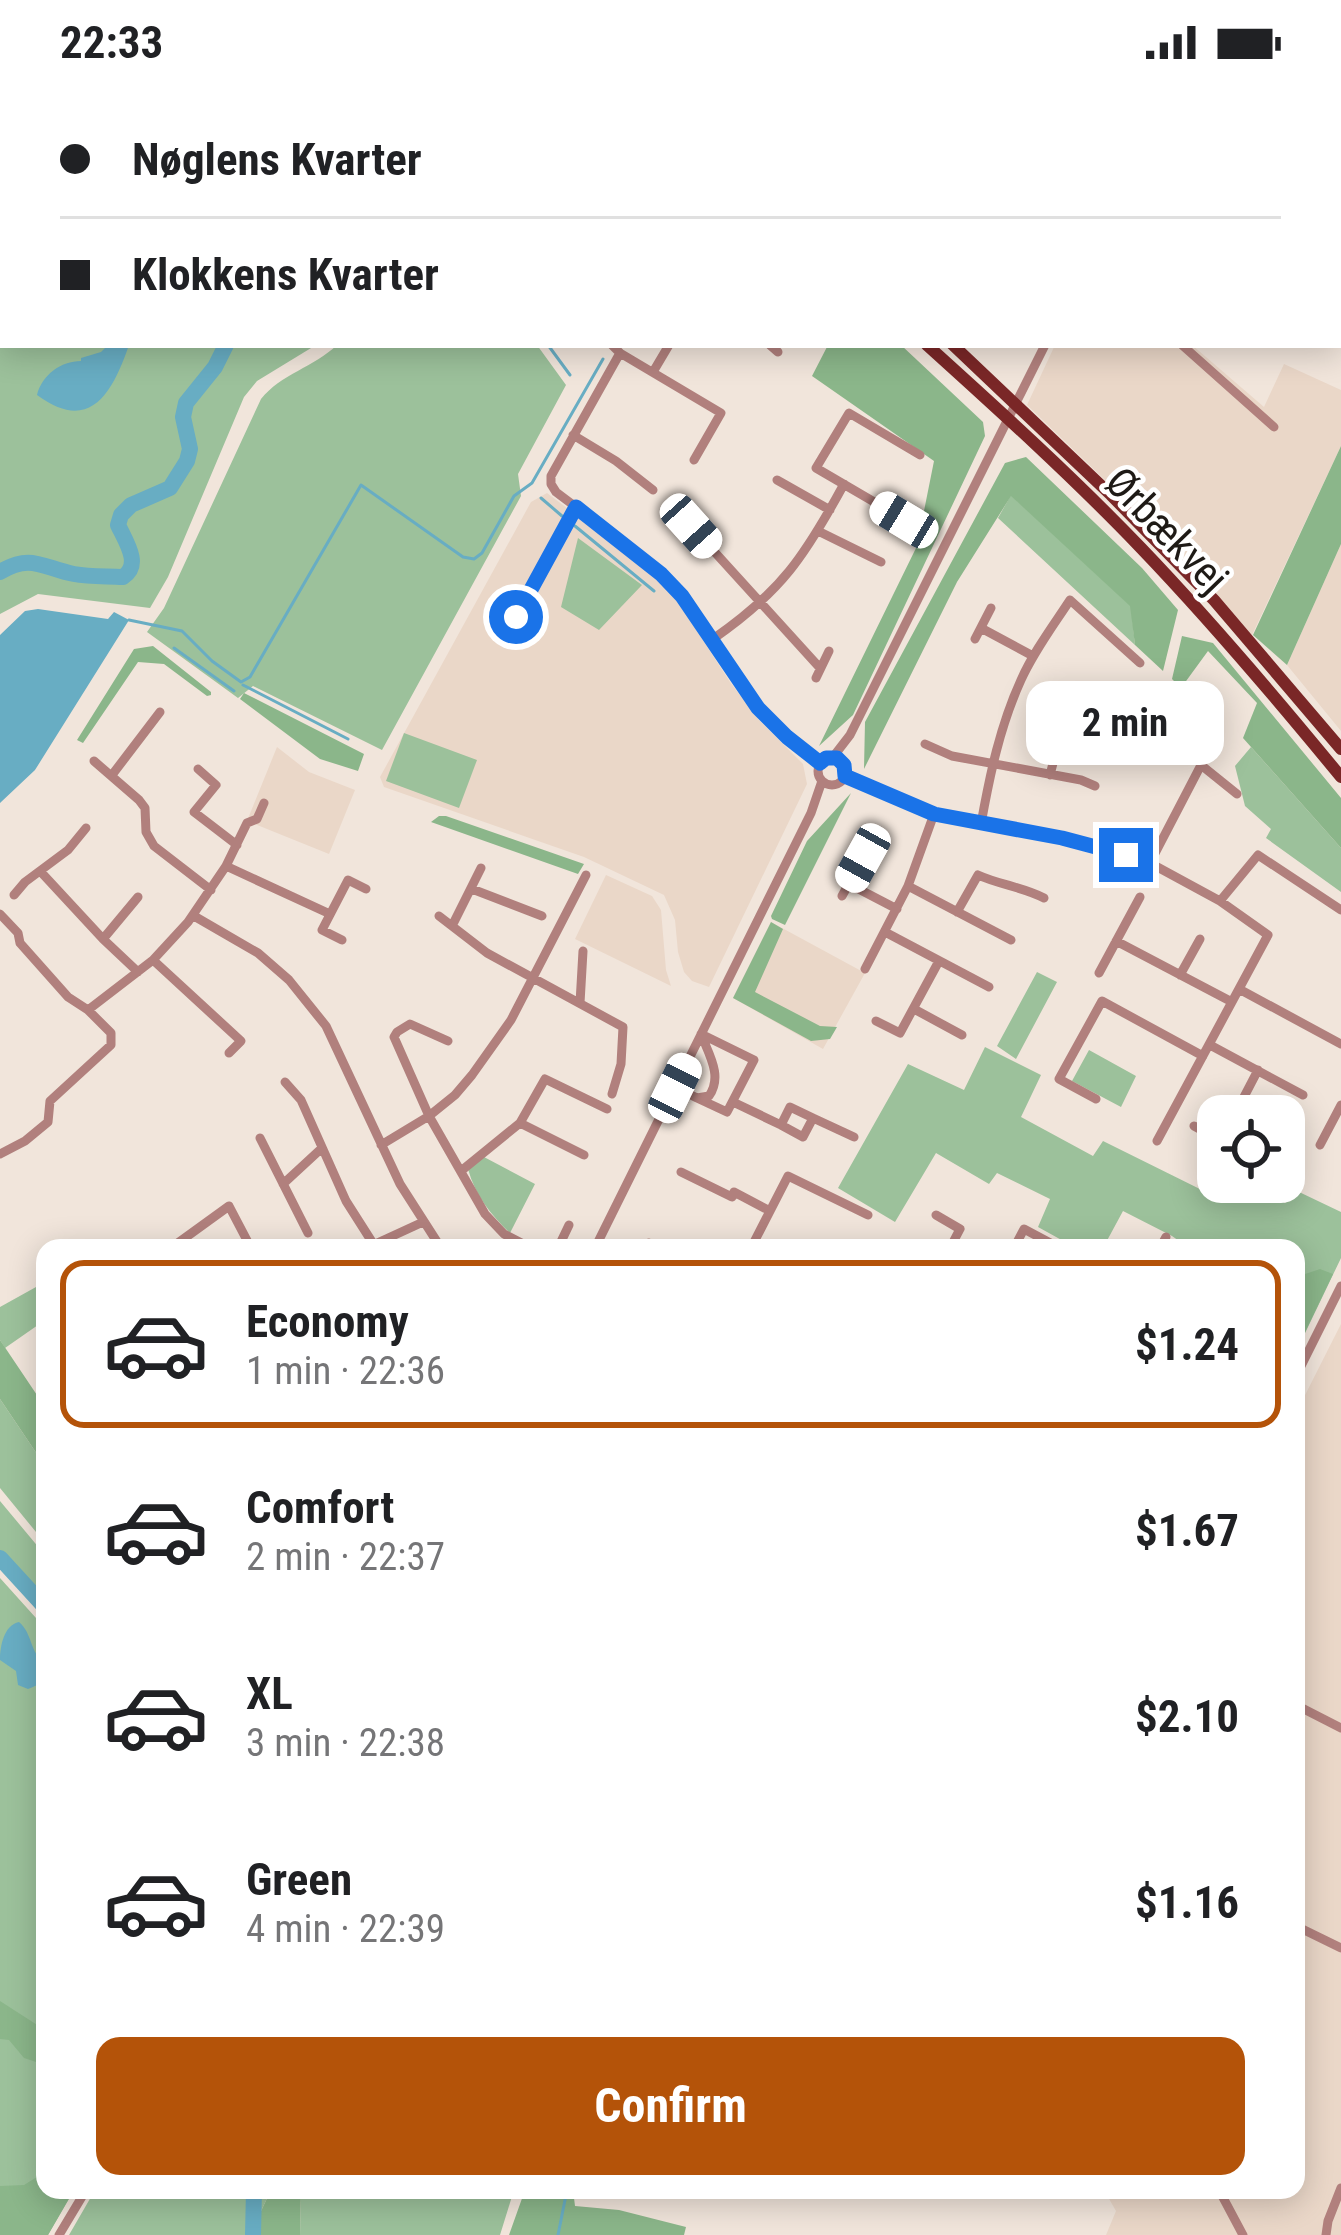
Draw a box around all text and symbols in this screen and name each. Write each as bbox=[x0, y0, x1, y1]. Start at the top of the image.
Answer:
text: 22:33 bbox=[60, 16, 163, 69]
text: Nøglens Kvarter bbox=[132, 133, 422, 186]
text: Klokkens Kvarter bbox=[132, 248, 439, 301]
street label: Ørbækvej bbox=[1096, 457, 1238, 603]
car bbox=[864, 486, 944, 554]
car bbox=[654, 487, 728, 565]
route start bbox=[489, 590, 543, 644]
callout: 2 min bbox=[1027, 681, 1225, 765]
text: 2 min bbox=[1082, 700, 1168, 746]
car bbox=[830, 818, 896, 898]
route end bbox=[1099, 828, 1153, 882]
car bbox=[643, 1048, 707, 1128]
map controls bbox=[1197, 1095, 1305, 1203]
button: locate bbox=[1197, 1095, 1305, 1203]
icon: car bbox=[102, 1290, 210, 1398]
text: Economy bbox=[246, 1295, 409, 1348]
text: $1.24 bbox=[1135, 1318, 1239, 1371]
text: 1 min · 22:36 bbox=[246, 1348, 445, 1394]
icon: car bbox=[102, 1476, 210, 1584]
text: Comfort bbox=[246, 1481, 394, 1534]
text: $1.67 bbox=[1135, 1504, 1239, 1557]
text: 2 min · 22:37 bbox=[246, 1534, 445, 1580]
icon: car bbox=[102, 1662, 210, 1770]
text: XL bbox=[246, 1667, 293, 1720]
text: $2.10 bbox=[1135, 1690, 1239, 1743]
text: 3 min · 22:38 bbox=[246, 1720, 445, 1766]
icon: car bbox=[102, 1848, 210, 1956]
text: Green bbox=[246, 1853, 352, 1906]
text: $1.16 bbox=[1135, 1876, 1239, 1929]
text: 4 min · 22:39 bbox=[246, 1906, 445, 1952]
button: Confirm bbox=[96, 2037, 1245, 2175]

